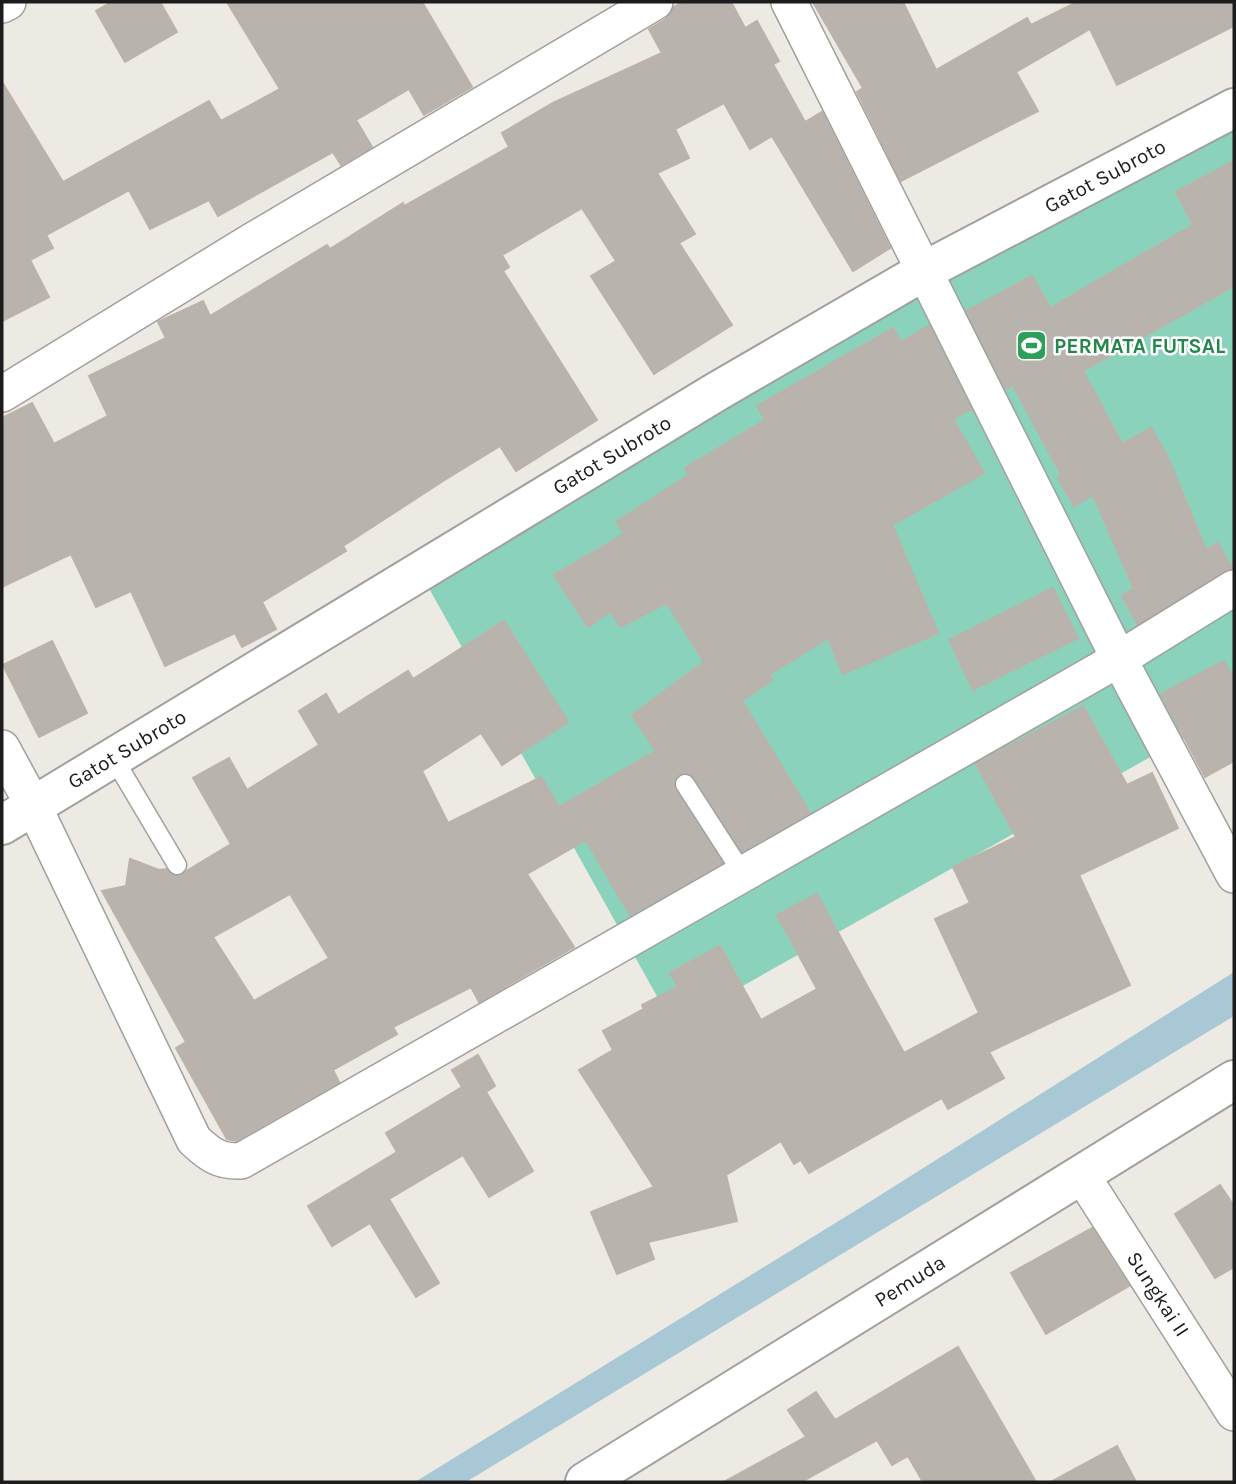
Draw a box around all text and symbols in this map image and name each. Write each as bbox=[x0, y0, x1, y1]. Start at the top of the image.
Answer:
street label: Gatot Subroto bbox=[1040, 134, 1170, 218]
sports icon: PERMATA FUTSAL bbox=[1014, 329, 1048, 363]
place label: PERMATA FUTSAL bbox=[1054, 334, 1226, 358]
street label: Gatot Subroto bbox=[549, 410, 675, 500]
street label: Gatot Subroto bbox=[64, 704, 190, 794]
street label: Sungkai II bbox=[1122, 1247, 1194, 1341]
street label: Pemuda bbox=[870, 1250, 950, 1312]

